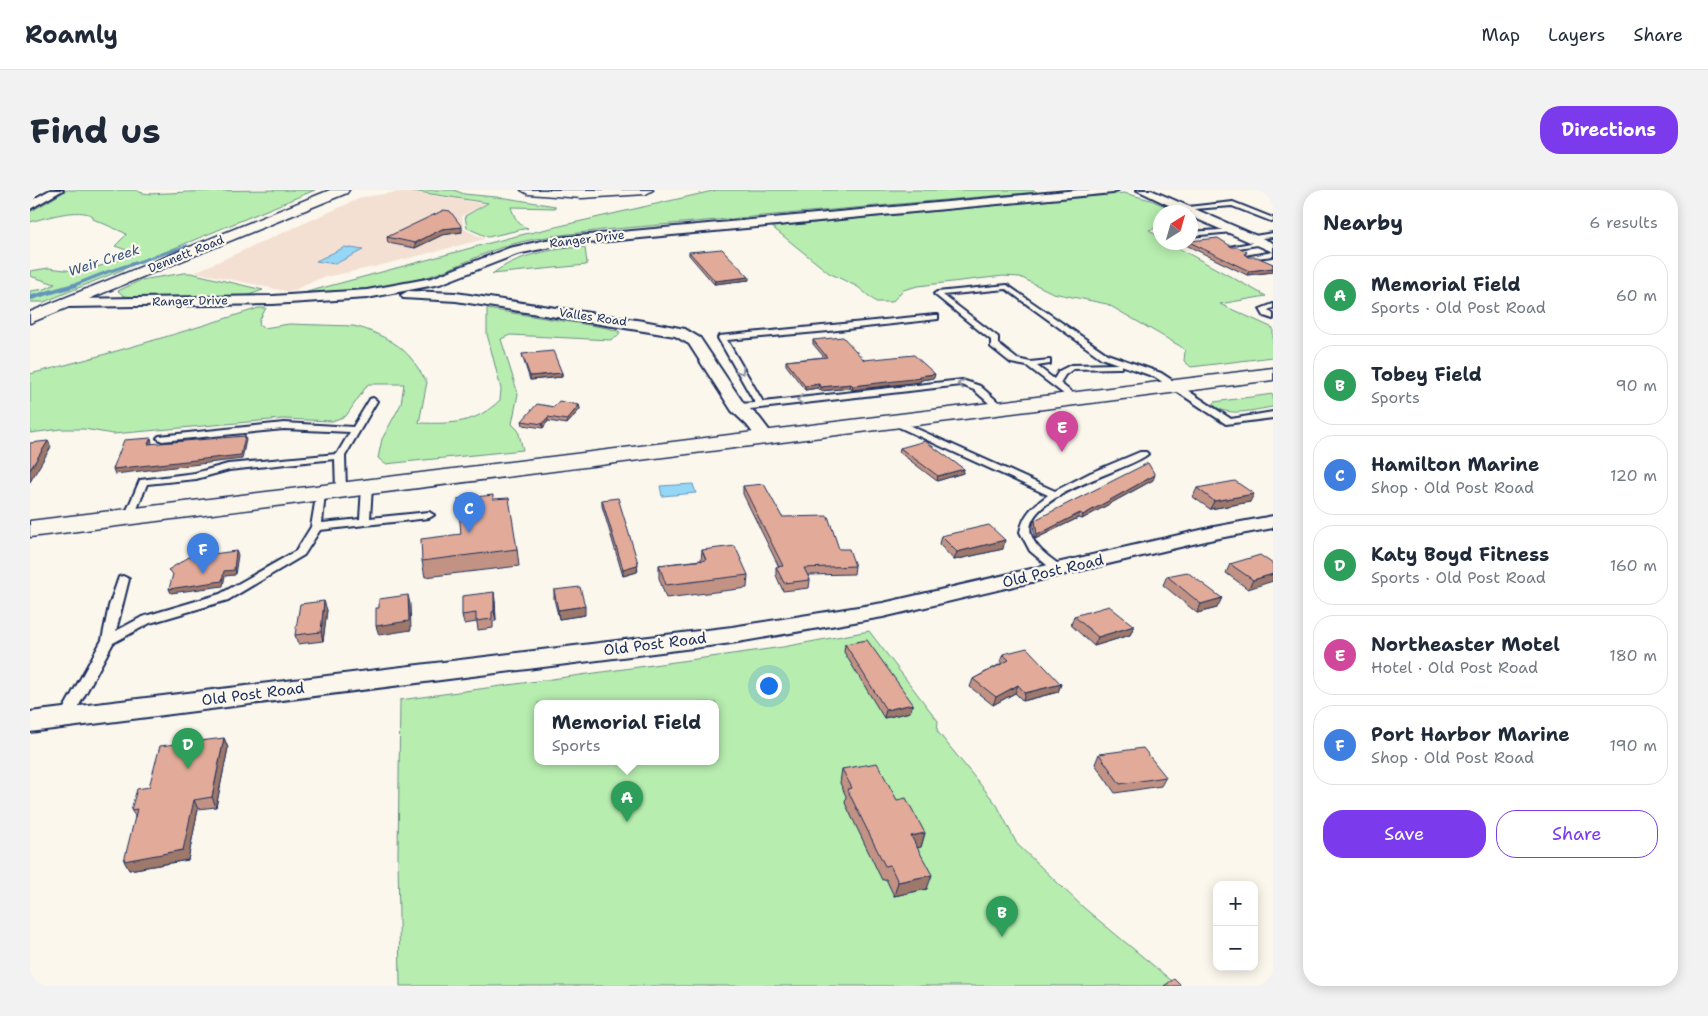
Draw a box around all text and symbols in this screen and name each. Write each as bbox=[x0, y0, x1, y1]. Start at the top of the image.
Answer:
text: Roamly bbox=[25, 19, 118, 51]
text: Map bbox=[1482, 23, 1520, 47]
text: Layers bbox=[1548, 23, 1605, 47]
text: Share bbox=[1633, 23, 1683, 47]
button: Directions bbox=[1540, 106, 1678, 154]
text: Find us bbox=[30, 107, 161, 154]
north arrow bbox=[1153, 205, 1198, 250]
text: Nearby bbox=[1323, 209, 1403, 237]
text: 6 results bbox=[1589, 212, 1658, 233]
street label: Ranger Drive bbox=[548, 226, 626, 252]
street label: Dennett Road bbox=[146, 231, 227, 276]
water label: Weir Creek bbox=[66, 240, 142, 280]
text: Memorial Field bbox=[1371, 272, 1521, 297]
text: A bbox=[1334, 285, 1346, 306]
text: 60 m bbox=[1616, 285, 1657, 306]
street label: Ranger Drive bbox=[152, 292, 228, 310]
text: Sports · Old Post Road bbox=[1371, 297, 1546, 318]
street label: Valles Road bbox=[558, 304, 628, 330]
text: Tobey Field bbox=[1371, 362, 1482, 387]
one-way arrow bbox=[735, 366, 745, 375]
text: B bbox=[1335, 375, 1345, 396]
text: 90 m bbox=[1616, 375, 1657, 396]
one-way arrow bbox=[957, 379, 965, 390]
text: Sports bbox=[1371, 387, 1420, 408]
one-way arrow bbox=[796, 394, 804, 405]
pin: E bbox=[1046, 411, 1078, 452]
text: Hamilton Marine bbox=[1371, 452, 1539, 477]
text: C bbox=[1335, 465, 1345, 486]
text: 120 m bbox=[1610, 465, 1657, 486]
text: Shop · Old Post Road bbox=[1371, 477, 1534, 498]
pin: C bbox=[453, 492, 485, 533]
pin: F bbox=[187, 533, 219, 574]
text: Katy Boyd Fitness bbox=[1371, 542, 1549, 567]
street label: Old Post Road bbox=[1000, 550, 1106, 592]
text: D bbox=[1334, 555, 1346, 576]
text: 160 m bbox=[1610, 555, 1657, 576]
text: Sports · Old Post Road bbox=[1371, 567, 1546, 588]
street label: Old Post Road bbox=[602, 628, 708, 660]
text: Northeaster Motel bbox=[1371, 632, 1560, 657]
text: E bbox=[1335, 645, 1345, 666]
text: 180 m bbox=[1609, 645, 1657, 666]
text: Hotel · Old Post Road bbox=[1371, 657, 1538, 678]
your location bbox=[756, 673, 782, 699]
street label: Old Post Road bbox=[200, 678, 306, 710]
popup bbox=[534, 700, 719, 765]
text: Memorial Field bbox=[552, 710, 701, 735]
text: Port Harbor Marine bbox=[1371, 722, 1570, 747]
pin: D bbox=[172, 728, 204, 769]
text: Sports bbox=[552, 735, 601, 756]
text: F bbox=[1335, 735, 1345, 756]
text: 190 m bbox=[1610, 735, 1657, 756]
text: Shop · Old Post Road bbox=[1371, 747, 1534, 768]
pin: A bbox=[611, 781, 643, 822]
button: Save bbox=[1323, 810, 1486, 858]
button: Share bbox=[1496, 810, 1658, 858]
map controls bbox=[1213, 881, 1258, 971]
button: + bbox=[1213, 881, 1258, 926]
pin: B bbox=[986, 896, 1018, 937]
button: − bbox=[1213, 926, 1258, 971]

